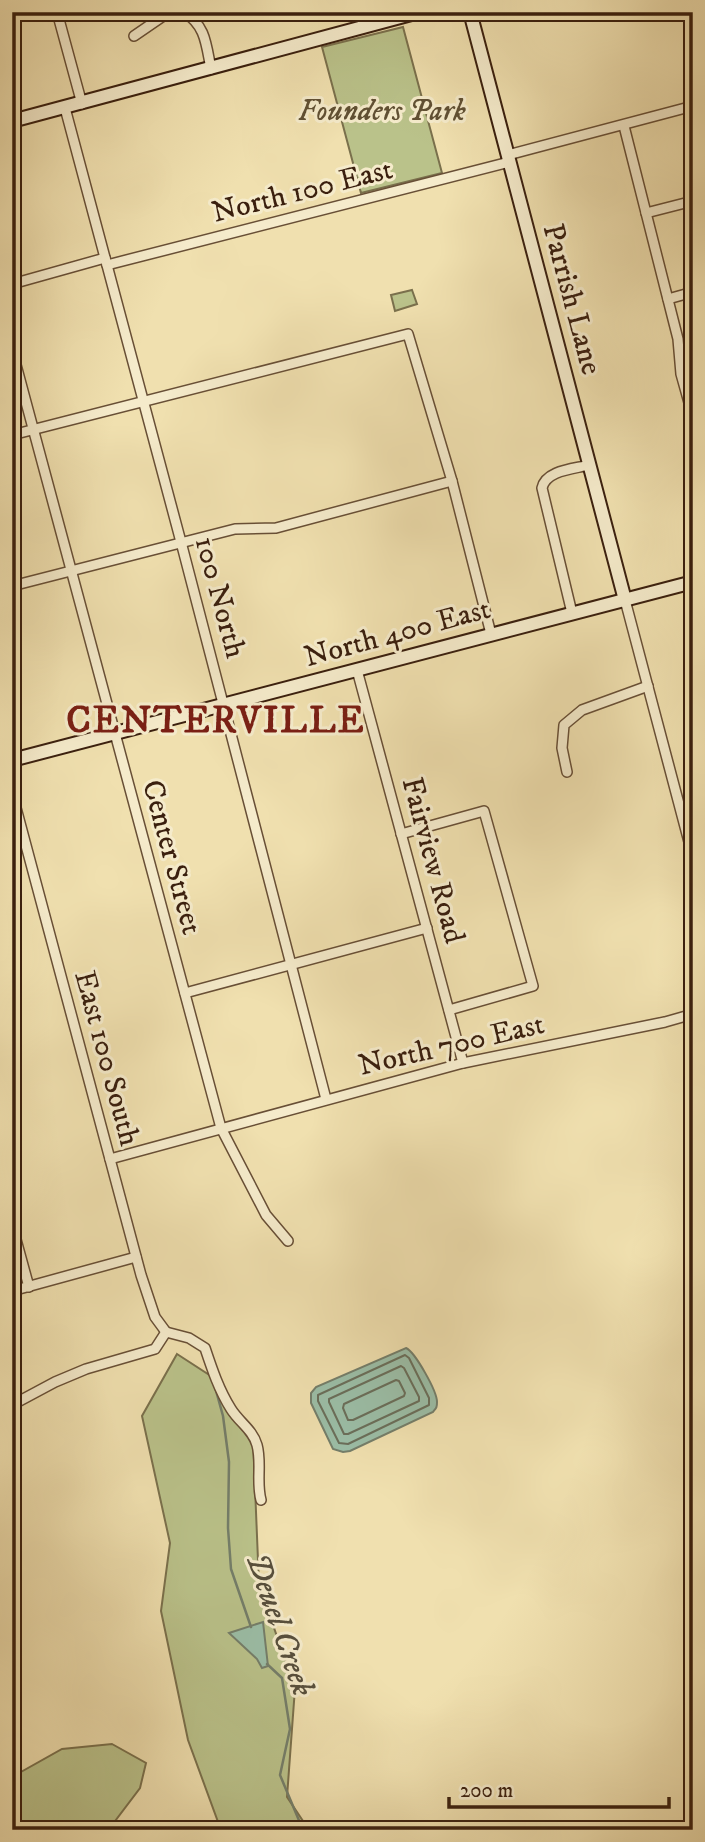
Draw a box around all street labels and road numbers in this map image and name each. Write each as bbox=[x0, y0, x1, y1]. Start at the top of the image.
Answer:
street label: North 100 East bbox=[208, 151, 396, 232]
street label: Parrish Lane bbox=[534, 220, 609, 379]
street label: 100 North bbox=[186, 532, 254, 663]
street label: North 400 East bbox=[300, 591, 494, 676]
street label: Fairview Road bbox=[393, 773, 473, 948]
street label: Center Street bbox=[133, 776, 210, 939]
street label: East 100 South bbox=[65, 967, 148, 1150]
street label: North 700 East bbox=[355, 1006, 548, 1085]

